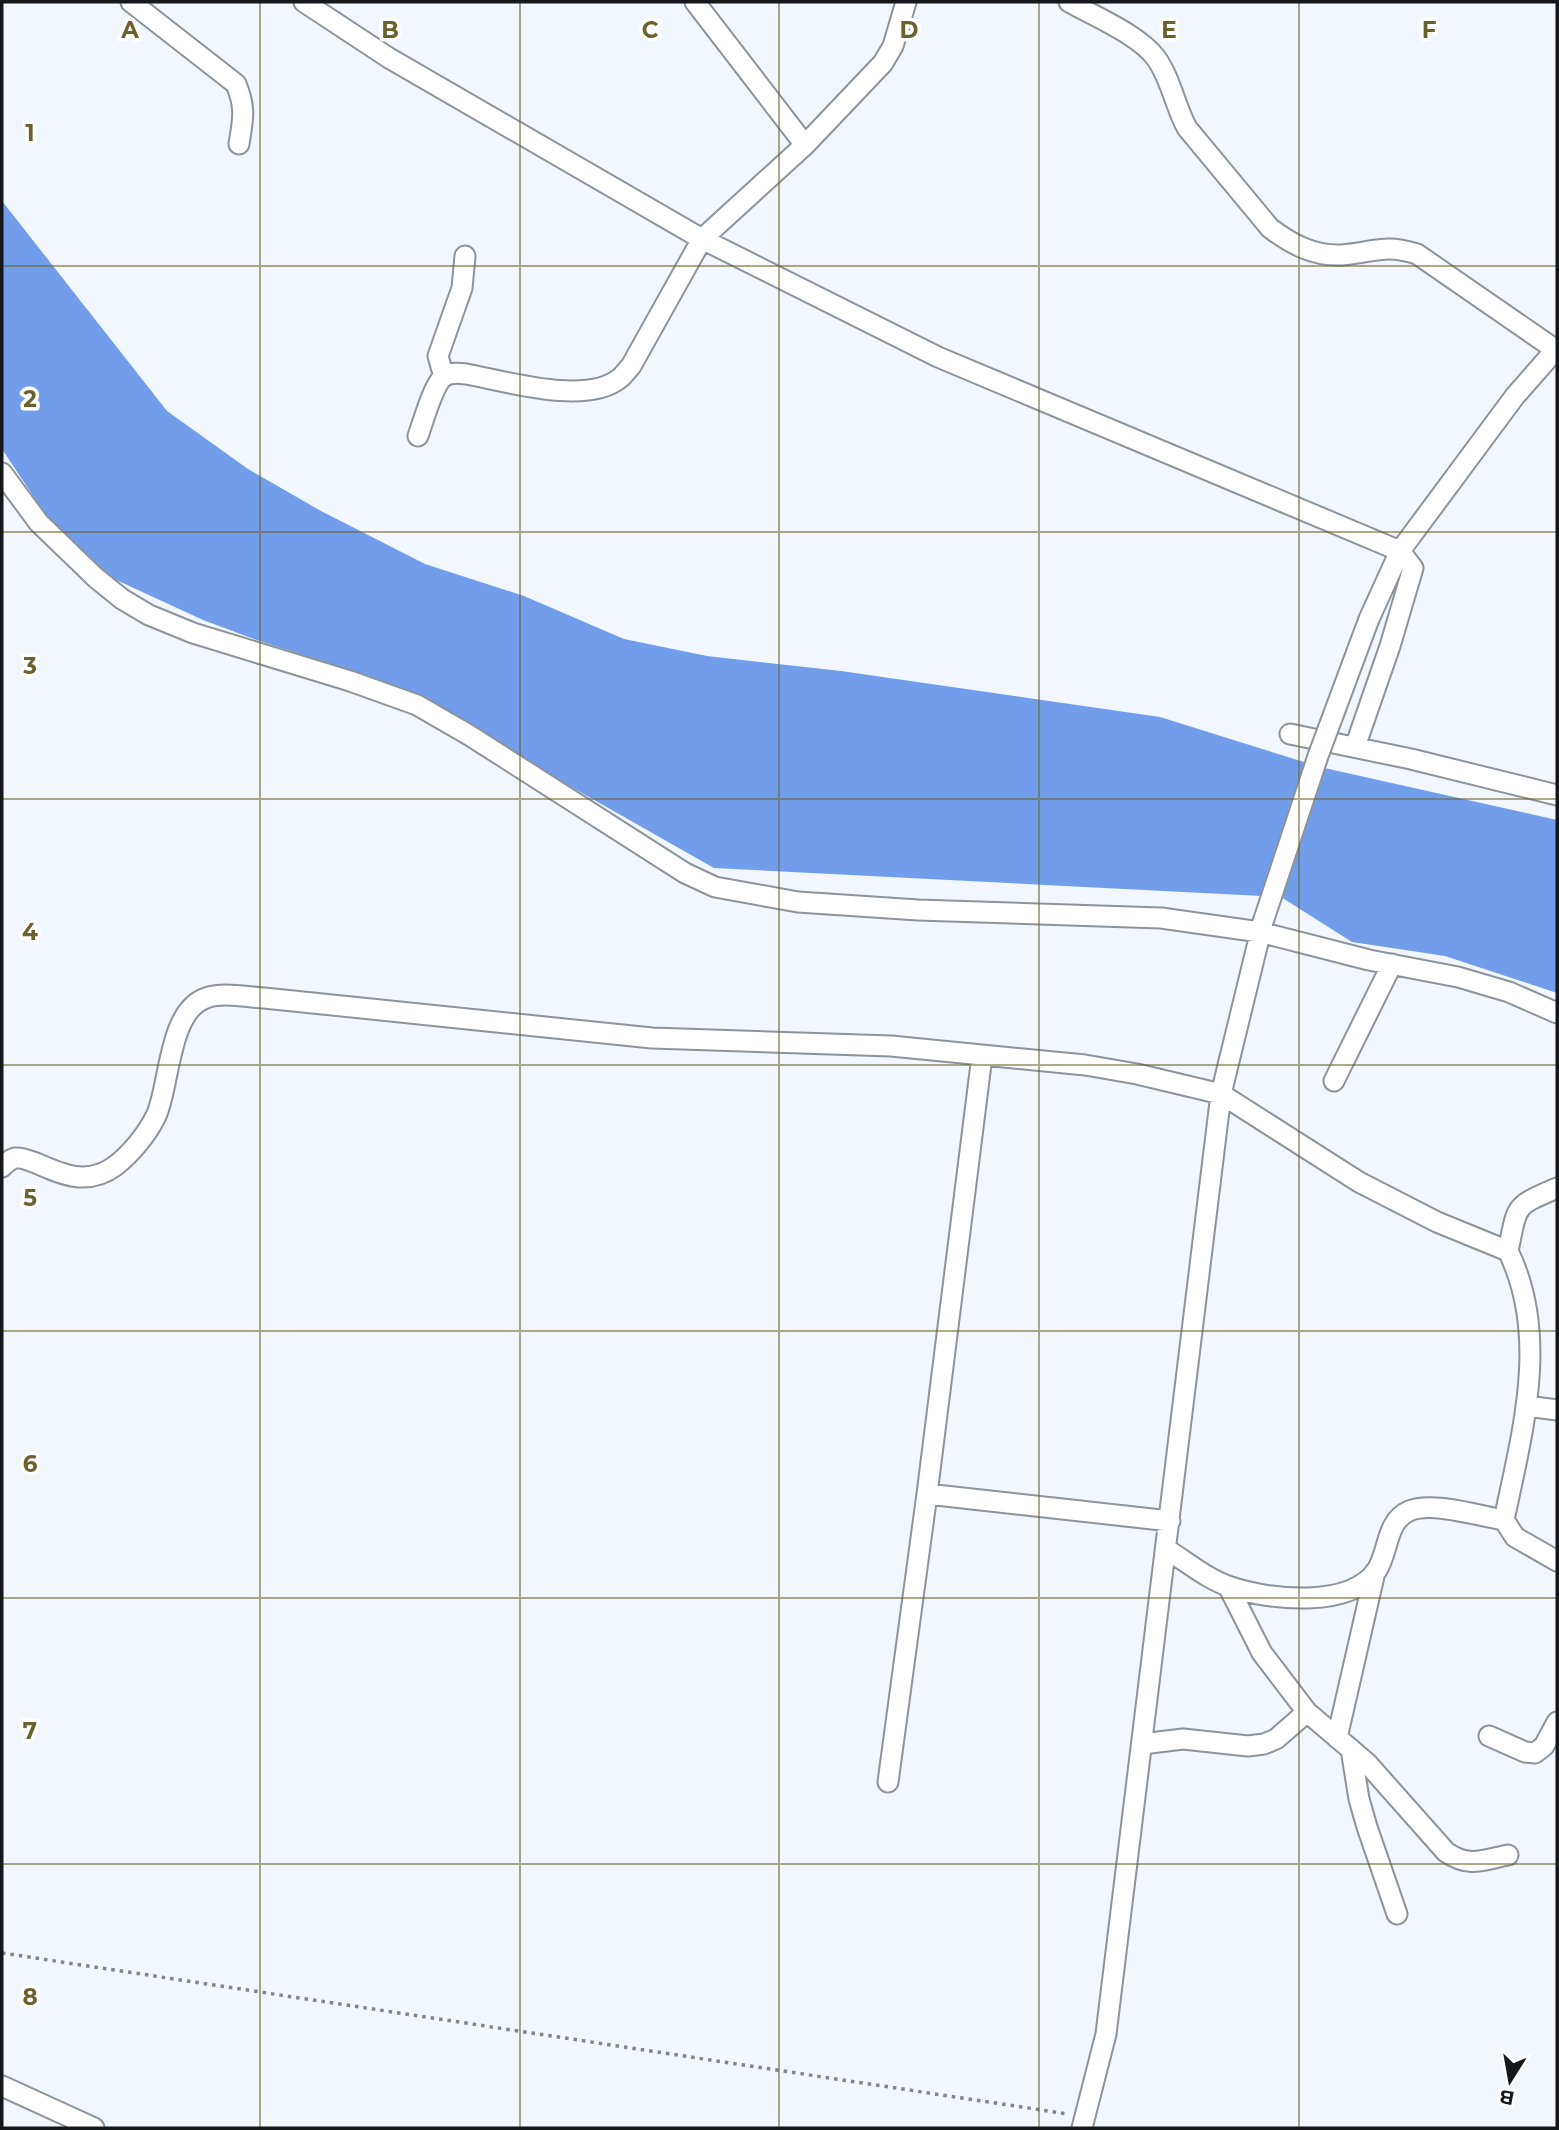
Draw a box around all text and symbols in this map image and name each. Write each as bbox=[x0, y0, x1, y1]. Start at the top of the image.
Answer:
text: A bbox=[120, 16, 139, 44]
text: B bbox=[381, 16, 399, 44]
text: C bbox=[642, 16, 659, 44]
text: D bbox=[900, 16, 919, 44]
text: E bbox=[1161, 16, 1177, 44]
text: F bbox=[1422, 16, 1437, 44]
text: 1 bbox=[25, 119, 35, 147]
text: 2 bbox=[23, 385, 37, 413]
text: 3 bbox=[22, 652, 37, 680]
text: 4 bbox=[22, 918, 38, 946]
text: 5 bbox=[23, 1184, 37, 1212]
text: 6 bbox=[23, 1450, 38, 1478]
text: 7 bbox=[23, 1717, 37, 1745]
text: 8 bbox=[22, 1983, 38, 2011]
north arrow bbox=[1475, 2046, 1545, 2116]
text: B bbox=[1498, 2085, 1516, 2110]

